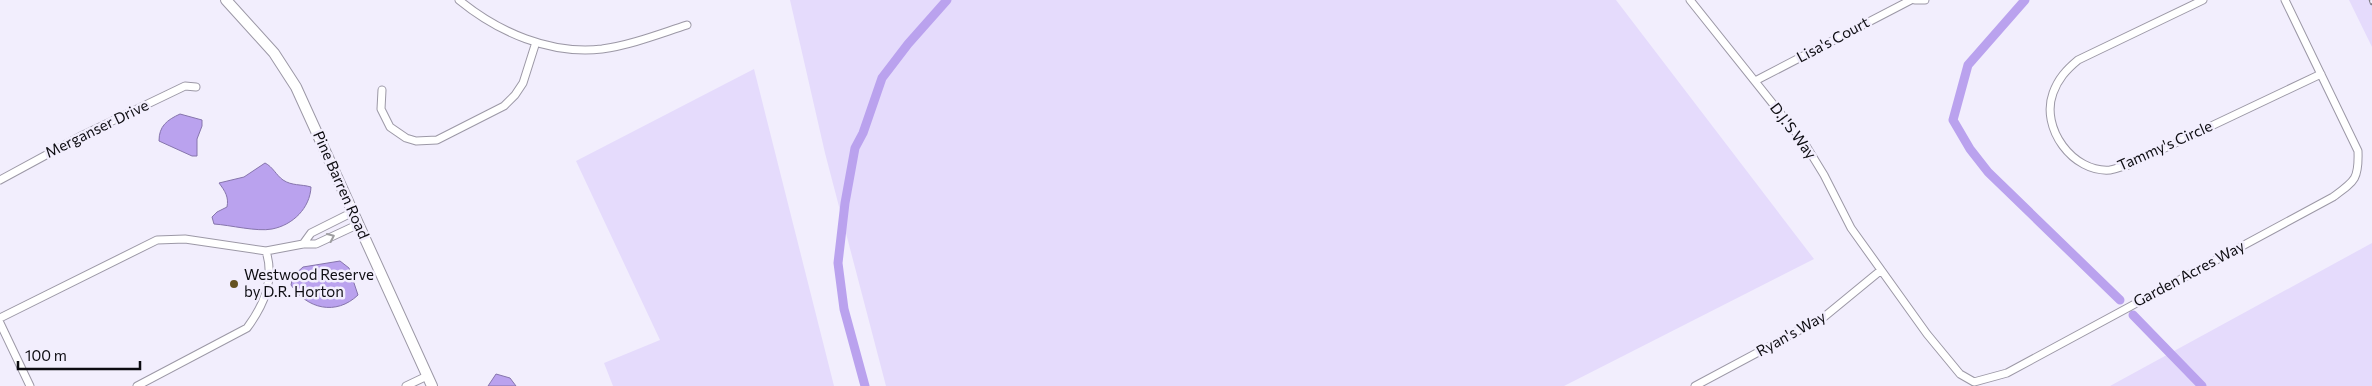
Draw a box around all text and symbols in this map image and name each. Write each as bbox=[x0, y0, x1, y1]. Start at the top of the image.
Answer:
street label: Lisa's Court bbox=[1793, 12, 1872, 66]
street label: Merganser Drive bbox=[42, 95, 151, 161]
street label: D.J.'S Way bbox=[1767, 99, 1821, 162]
street label: Tammy's Circle bbox=[2114, 116, 2215, 174]
street label: Pine Barren Road bbox=[310, 128, 374, 241]
one-way arrow bbox=[326, 233, 335, 244]
street label: Garden Acres Way bbox=[2130, 236, 2247, 310]
place label: Westwood Reserve by D.R. Horton bbox=[244, 265, 374, 300]
marker: Westwood Reserve by D.R. Horton bbox=[228, 278, 240, 290]
street label: Ryan's Way bbox=[1753, 307, 1829, 360]
scale bar bbox=[18, 338, 140, 370]
text: 100 m bbox=[25, 346, 67, 364]

